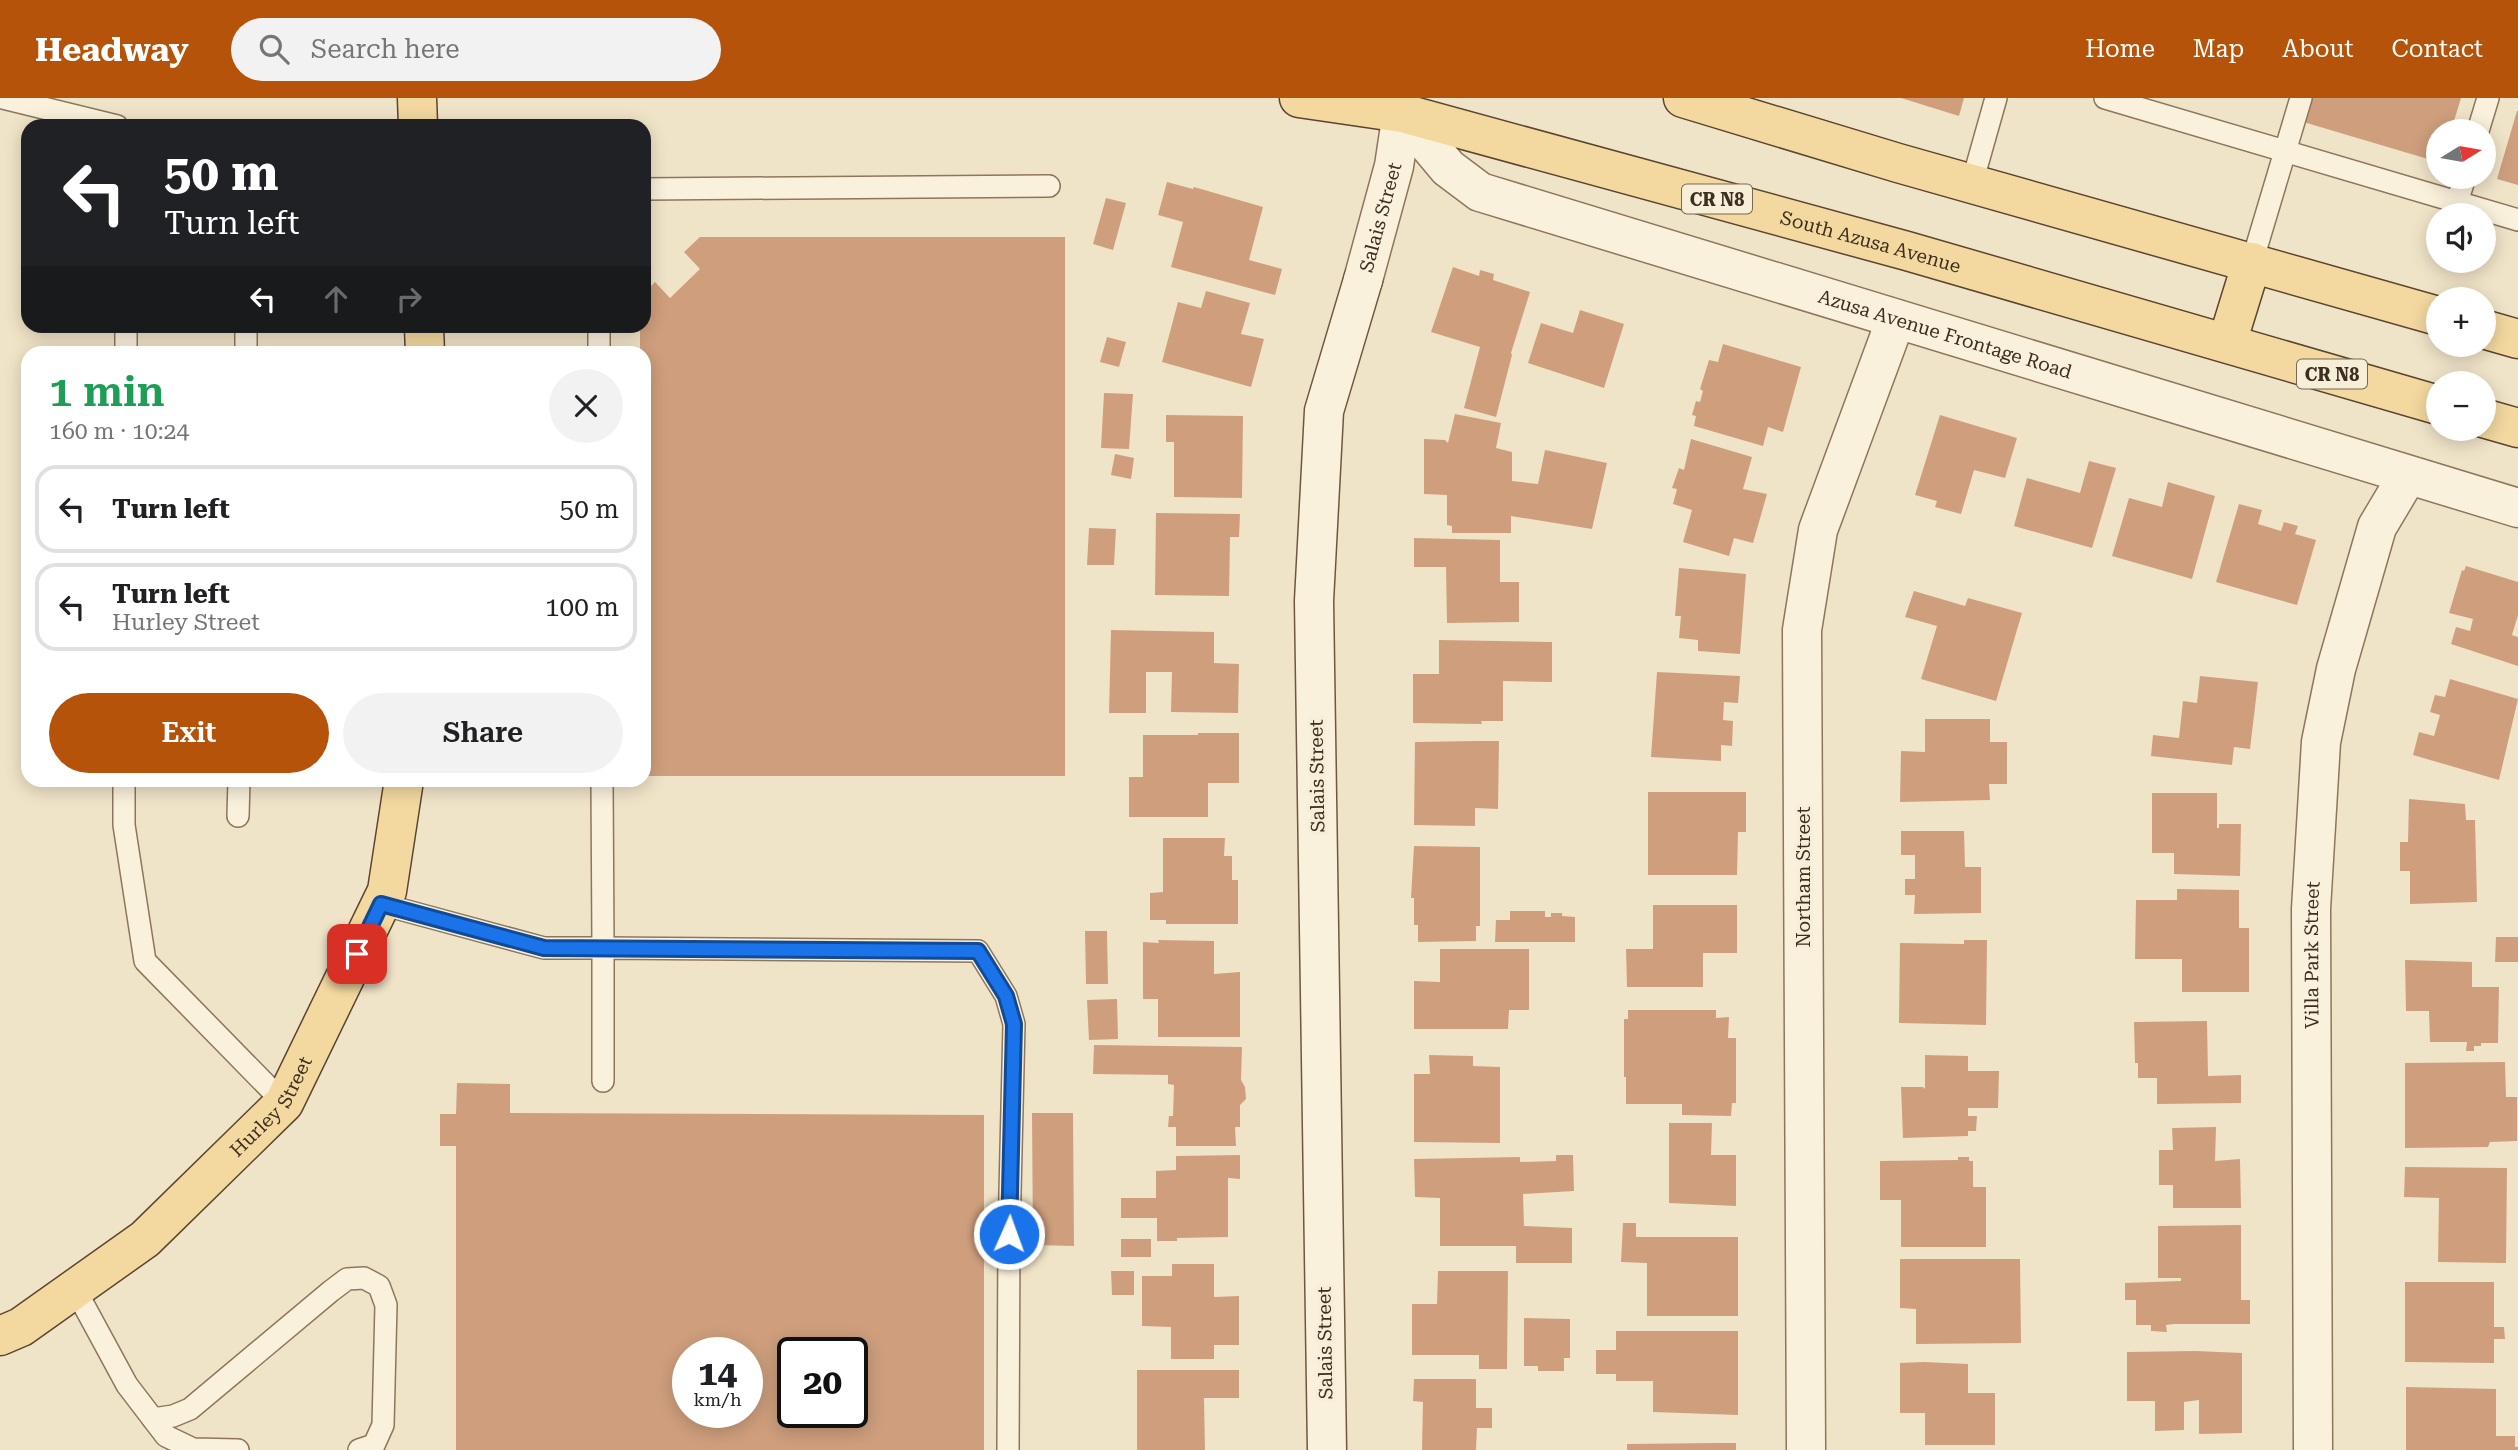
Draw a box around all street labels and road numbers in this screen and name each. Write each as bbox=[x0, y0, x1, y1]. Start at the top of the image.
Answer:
street label: Salais Street bbox=[1354, 160, 1406, 275]
road number: CR N8 bbox=[1682, 184, 1752, 214]
street label: South Azusa Avenue bbox=[1778, 205, 1964, 278]
street label: Azusa Avenue Frontage Road bbox=[1816, 284, 2075, 383]
road number: CR N8 bbox=[2297, 360, 2367, 388]
street label: Salais Street bbox=[1305, 719, 1329, 833]
street label: Northam Street bbox=[1792, 806, 1815, 948]
street label: Villa Park Street bbox=[2300, 881, 2324, 1029]
street label: Hurley Street bbox=[225, 1052, 316, 1161]
street label: Salais Street bbox=[1313, 1286, 1337, 1400]

